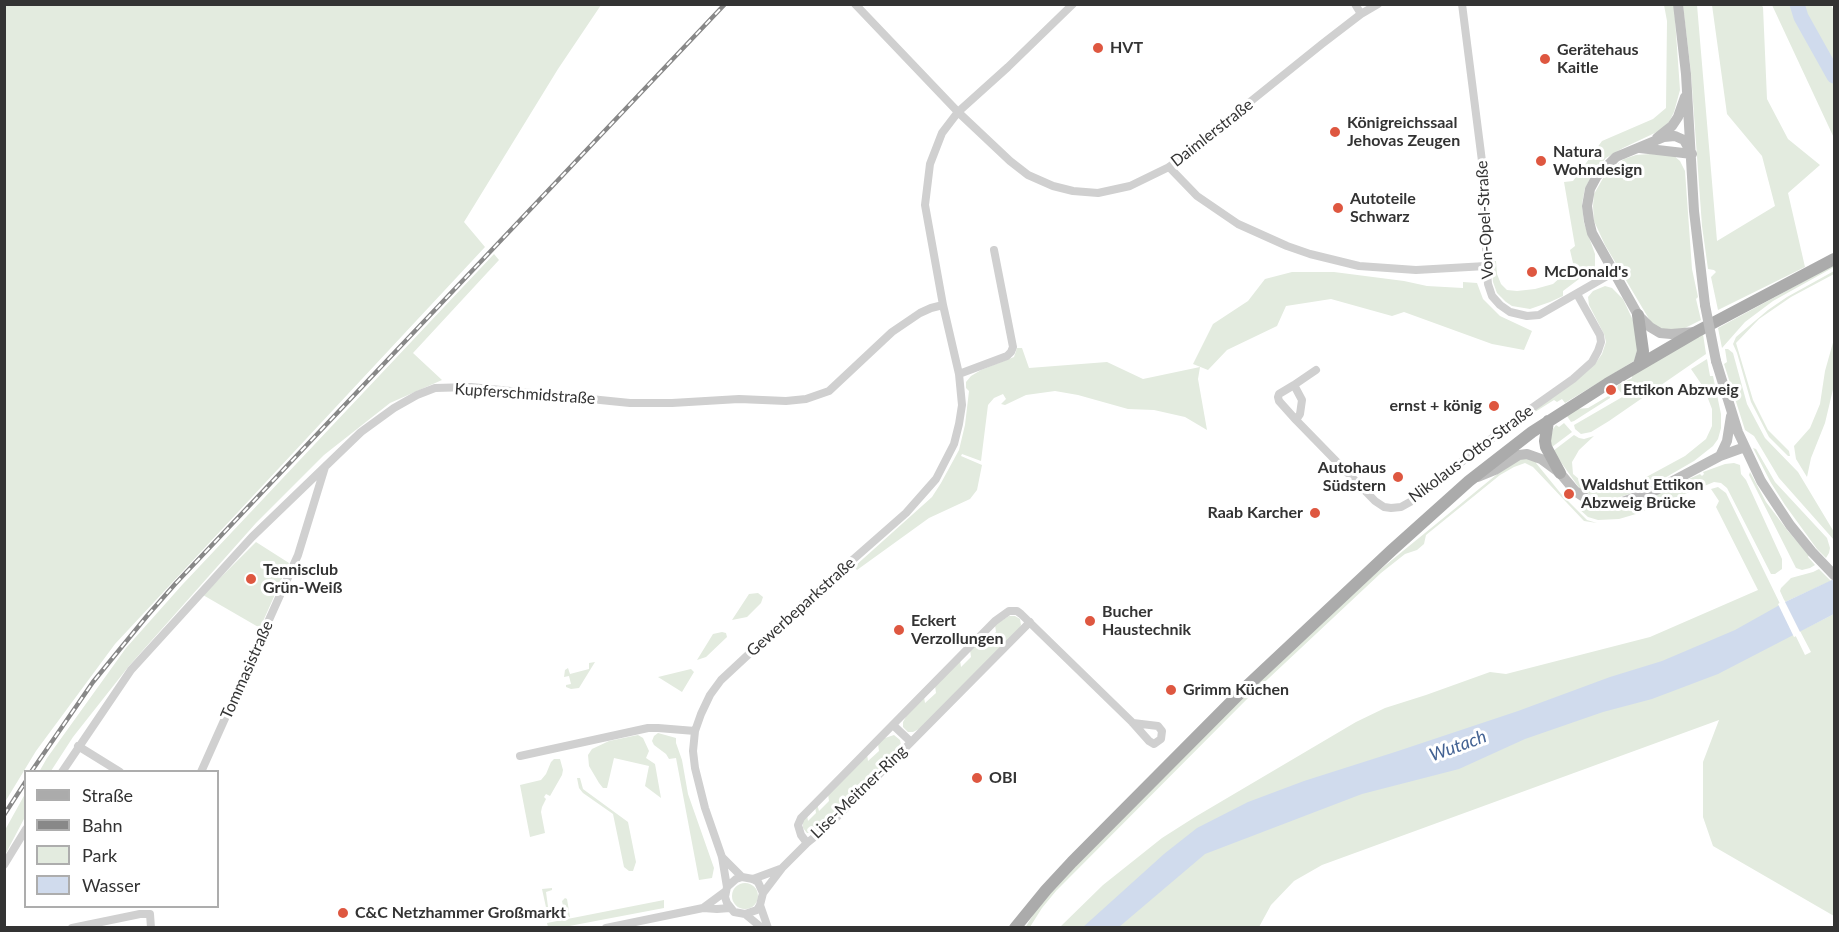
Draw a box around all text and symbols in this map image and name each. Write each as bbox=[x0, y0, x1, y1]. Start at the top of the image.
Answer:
place label: HVT bbox=[1110, 38, 1143, 58]
place label: Gerätehaus Kaitle bbox=[1557, 40, 1639, 78]
marker: HVT bbox=[1091, 41, 1105, 55]
marker: Gerätehaus Kaitle bbox=[1538, 52, 1552, 66]
street label: Daimlerstraße bbox=[1167, 95, 1257, 171]
place label: Königreichssaal Jehovas Zeugen bbox=[1347, 113, 1460, 151]
marker: Königreichssaal Jehovas Zeugen bbox=[1328, 125, 1342, 139]
place label: Natura Wohndesign bbox=[1553, 142, 1642, 180]
marker: Natura Wohndesign bbox=[1534, 154, 1548, 168]
street label: Von-Opel-Straße bbox=[1472, 160, 1498, 280]
place label: Autoteile Schwarz bbox=[1350, 189, 1416, 227]
marker: Autoteile Schwarz bbox=[1331, 201, 1345, 215]
place label: McDonald's bbox=[1544, 262, 1628, 282]
marker: McDonald's bbox=[1525, 265, 1539, 279]
street label: Kupferschmidstraße bbox=[454, 380, 596, 408]
place label: Ettikon Abzweig bbox=[1623, 380, 1739, 400]
marker: Ettikon Abzweig bbox=[1604, 383, 1618, 397]
place label: ernst + könig bbox=[1390, 396, 1482, 416]
marker: ernst + könig bbox=[1487, 399, 1501, 413]
street label: Nikolaus-Otto-Straße bbox=[1405, 401, 1537, 507]
place label: Autohaus Südstern bbox=[1318, 458, 1386, 496]
marker: Autohaus Südstern bbox=[1391, 470, 1405, 484]
place label: Waldshut Ettikon Abzweig Brücke bbox=[1581, 475, 1704, 513]
marker: Waldshut Ettikon Abzweig Brücke bbox=[1562, 487, 1576, 501]
place label: Raab Karcher bbox=[1208, 503, 1303, 523]
marker: Raab Karcher bbox=[1308, 506, 1322, 520]
street label: Gewerbeparkstraße bbox=[743, 553, 859, 661]
place label: Tennisclub Grün-Weiß bbox=[263, 560, 342, 598]
marker: Tennisclub Grün-Weiß bbox=[244, 572, 258, 586]
place label: Bucher Haustechnik bbox=[1102, 602, 1191, 640]
place label: Eckert Verzollungen bbox=[911, 611, 1004, 649]
marker: Bucher Haustechnik bbox=[1083, 614, 1097, 628]
street label: Tommasistraße bbox=[217, 618, 277, 722]
marker: Eckert Verzollungen bbox=[892, 623, 906, 637]
place label: Grimm Küchen bbox=[1183, 680, 1289, 700]
marker: Grimm Küchen bbox=[1164, 683, 1178, 697]
water label: Wutach bbox=[1426, 726, 1490, 766]
street label: Lise-Meitner-Ring bbox=[807, 741, 911, 843]
place label: OBI bbox=[989, 768, 1017, 788]
legend bbox=[24, 770, 219, 908]
marker: OBI bbox=[970, 771, 984, 785]
text: Straße bbox=[82, 784, 133, 806]
text: Bahn bbox=[82, 814, 123, 836]
text: Park bbox=[82, 844, 117, 866]
text: Wasser bbox=[82, 874, 140, 896]
place label: C&C Netzhammer Großmarkt bbox=[355, 903, 566, 923]
marker: C&C Netzhammer Großmarkt bbox=[336, 906, 350, 920]

